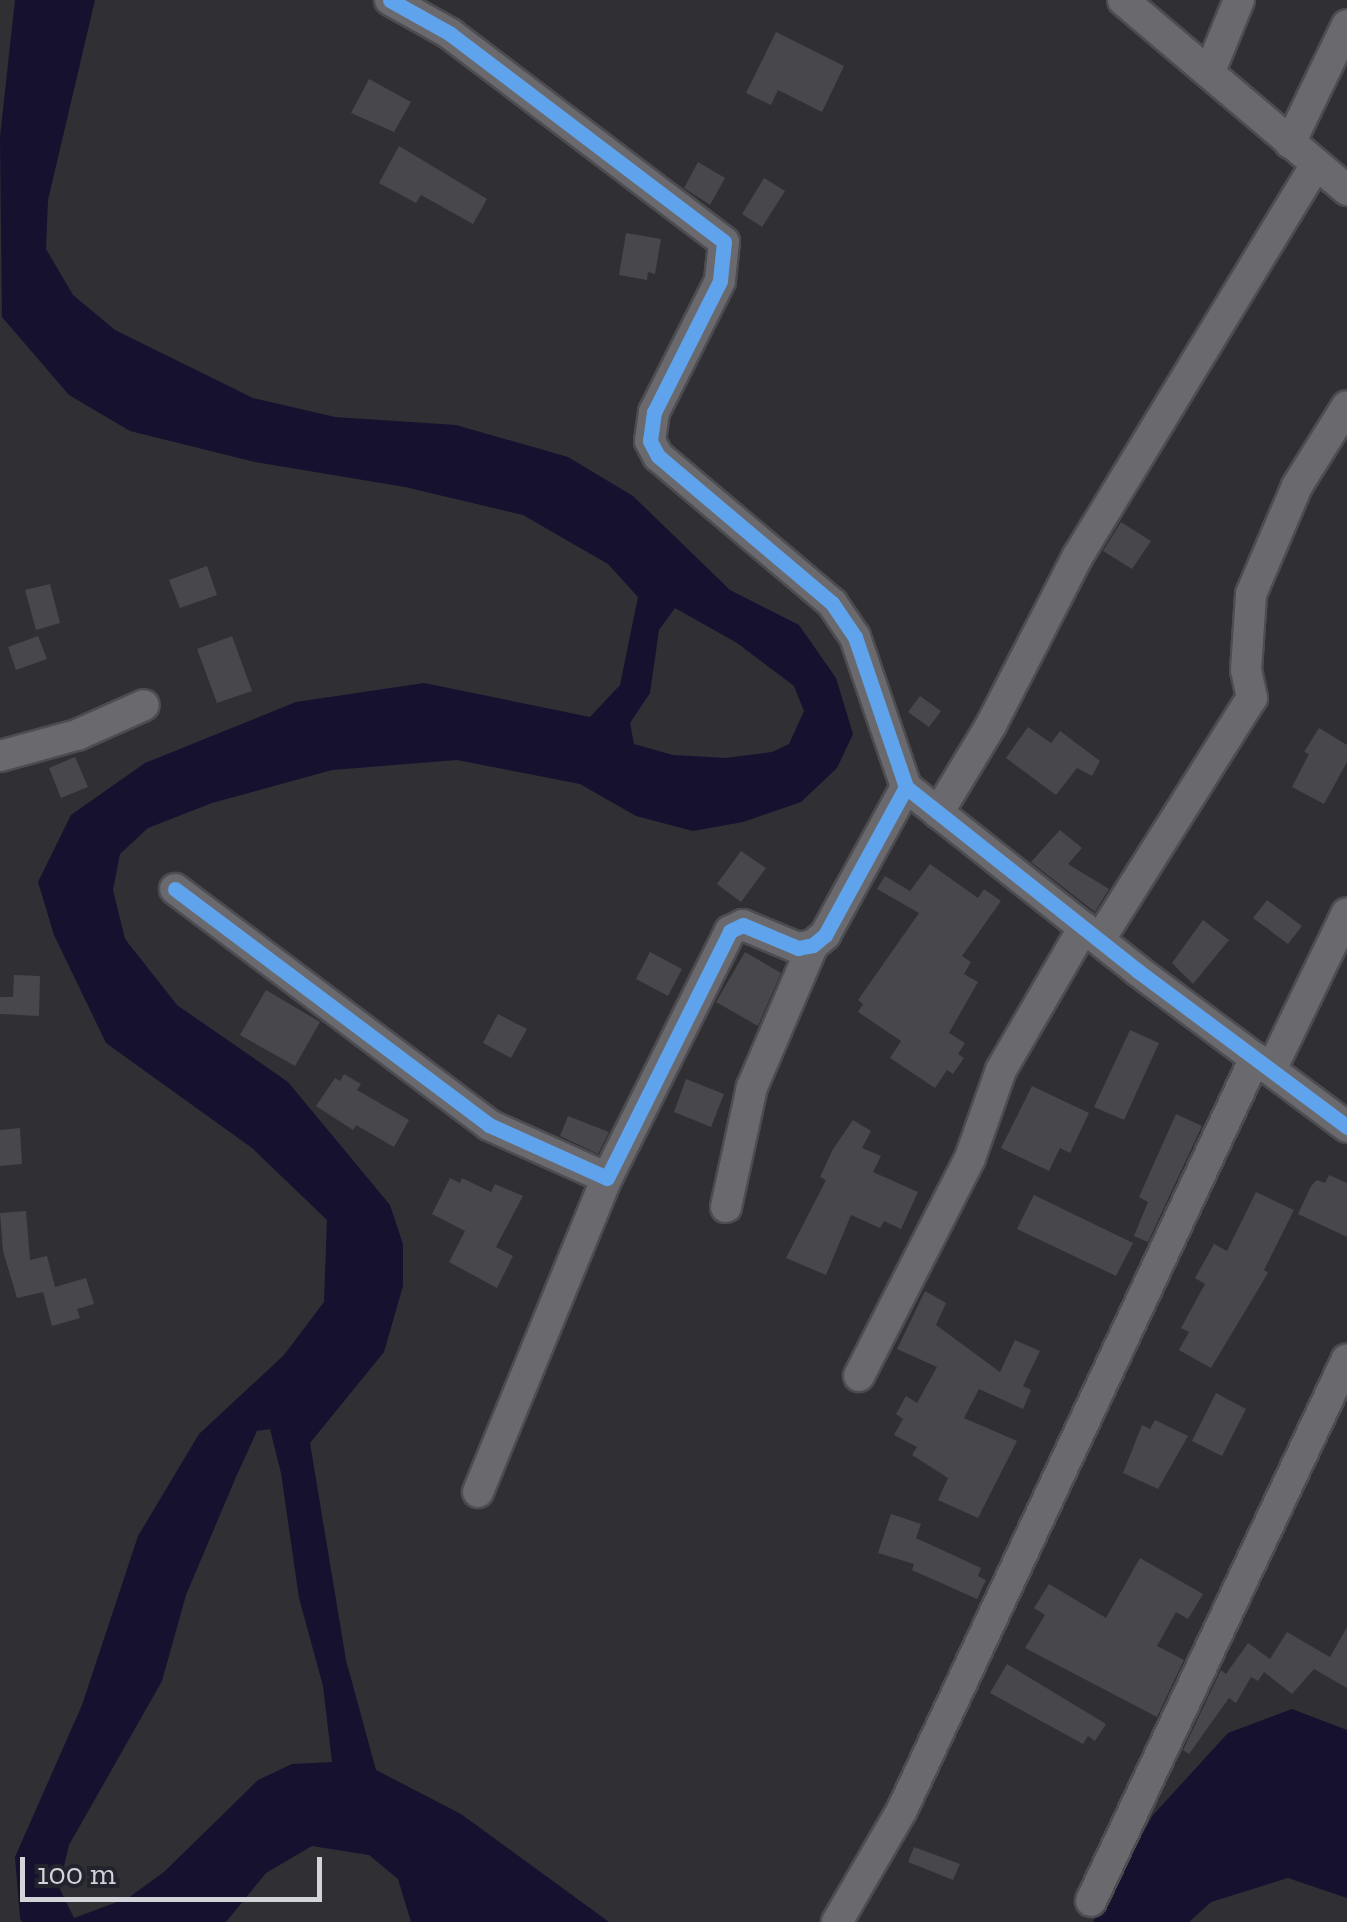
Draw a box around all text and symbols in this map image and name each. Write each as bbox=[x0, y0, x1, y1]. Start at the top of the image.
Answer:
scale bar bbox=[25, 1837, 328, 1899]
text: 100 m bbox=[37, 1856, 116, 1892]

